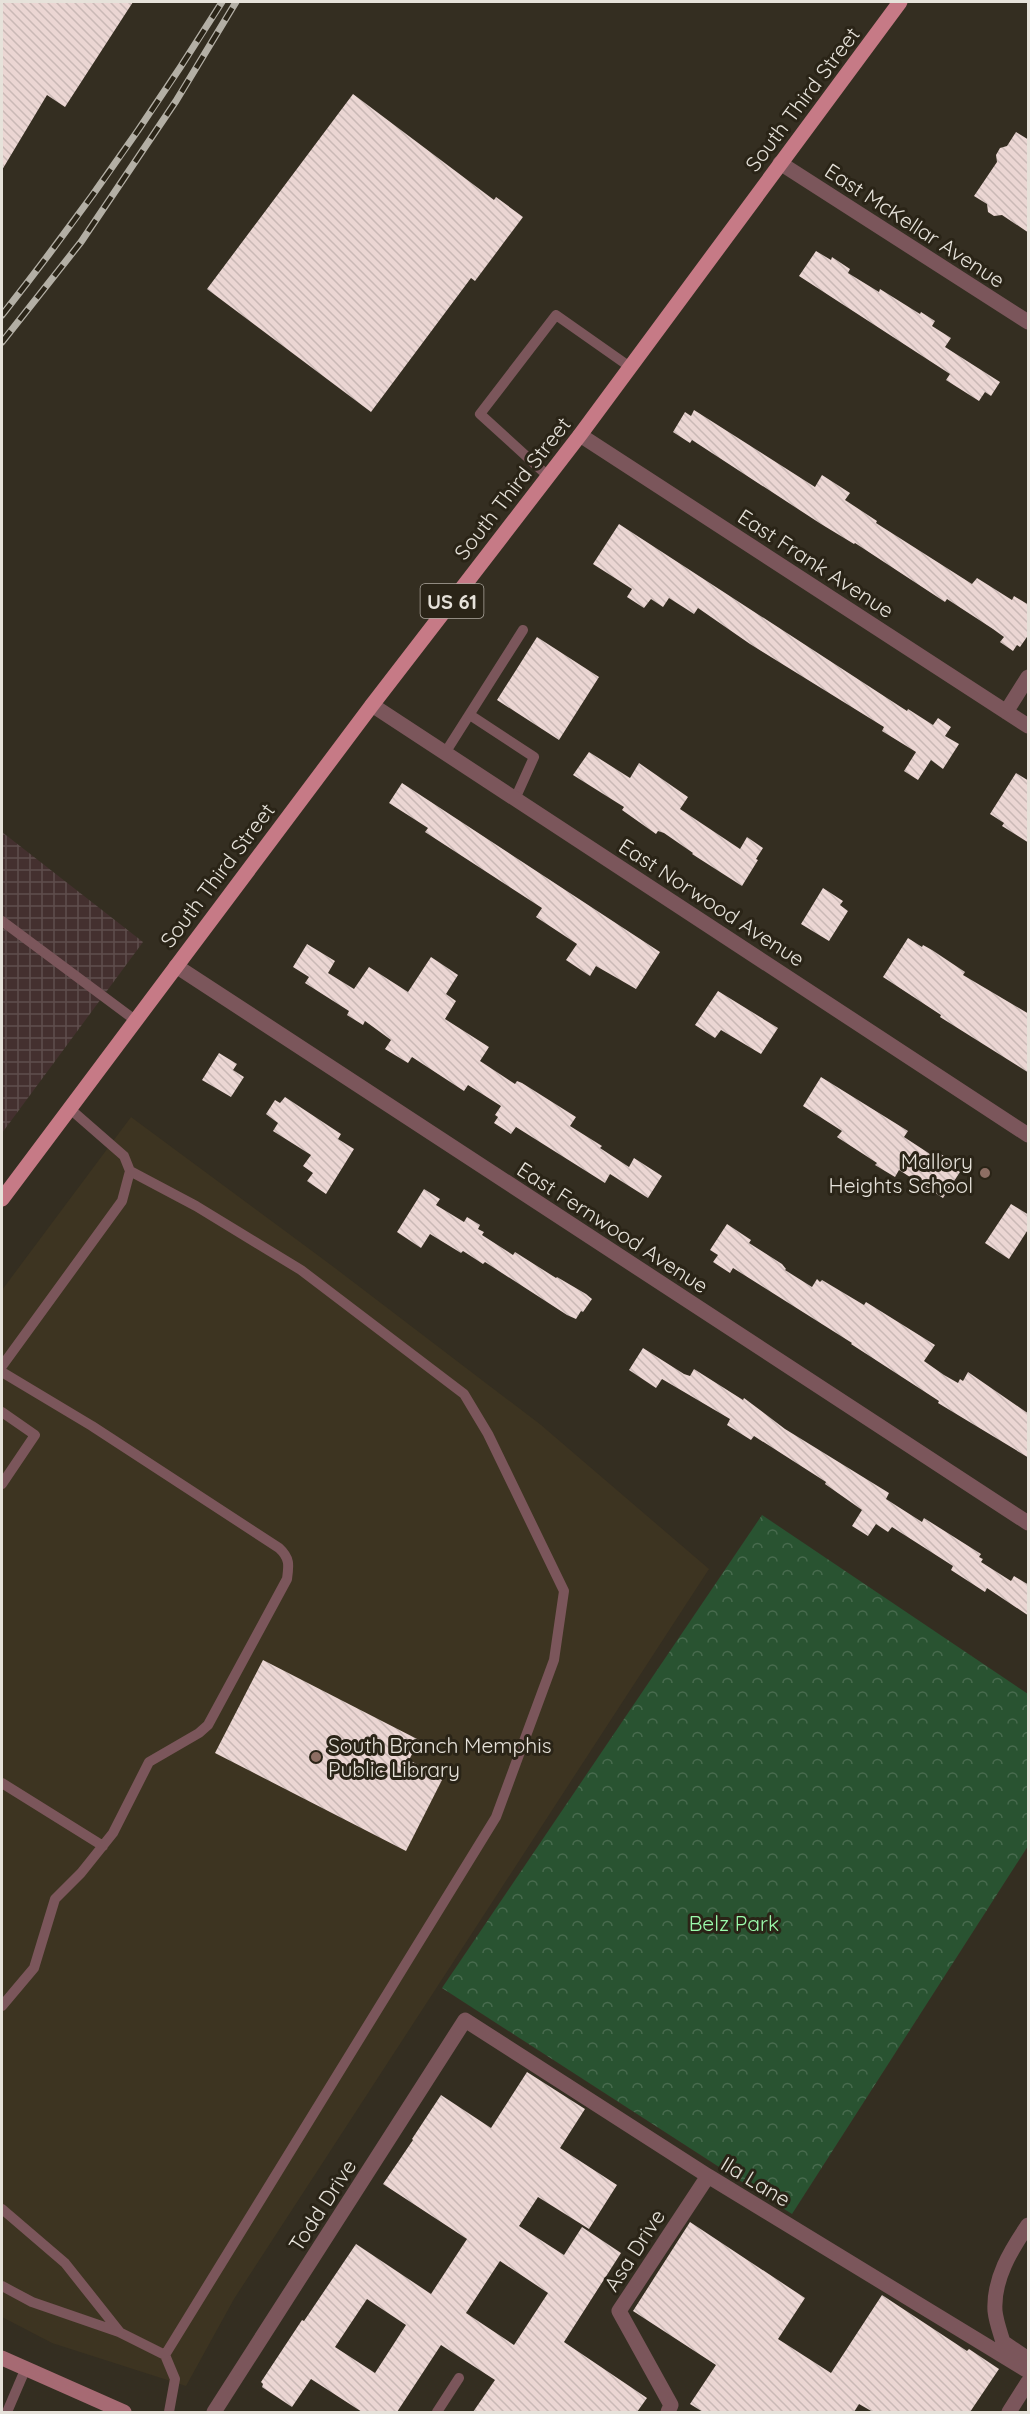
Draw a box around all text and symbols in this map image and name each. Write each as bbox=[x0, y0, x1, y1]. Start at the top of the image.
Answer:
street label: South Third Street bbox=[739, 22, 865, 176]
street label: East McKellar Avenue bbox=[820, 157, 1010, 293]
street label: South Third Street bbox=[448, 412, 576, 564]
street label: East Frank Avenue bbox=[733, 503, 899, 623]
road number: US 61 bbox=[420, 584, 484, 618]
street label: South Third Street bbox=[154, 798, 280, 952]
street label: East Norwood Avenue bbox=[614, 832, 810, 972]
place label: Mallory Heights School bbox=[829, 1148, 973, 1198]
street label: East Fernwood Avenue bbox=[513, 1156, 713, 1298]
marker: Mallory Heights School bbox=[978, 1166, 992, 1180]
place label: South Branch Memphis Public Library bbox=[328, 1732, 552, 1782]
marker: South Branch Memphis Public Library bbox=[309, 1750, 323, 1764]
park label: Belz Park bbox=[689, 1910, 779, 1936]
street label: Ila Lane bbox=[717, 2150, 795, 2212]
street label: Todd Drive bbox=[283, 2154, 361, 2256]
street label: Asa Drive bbox=[598, 2204, 670, 2296]

